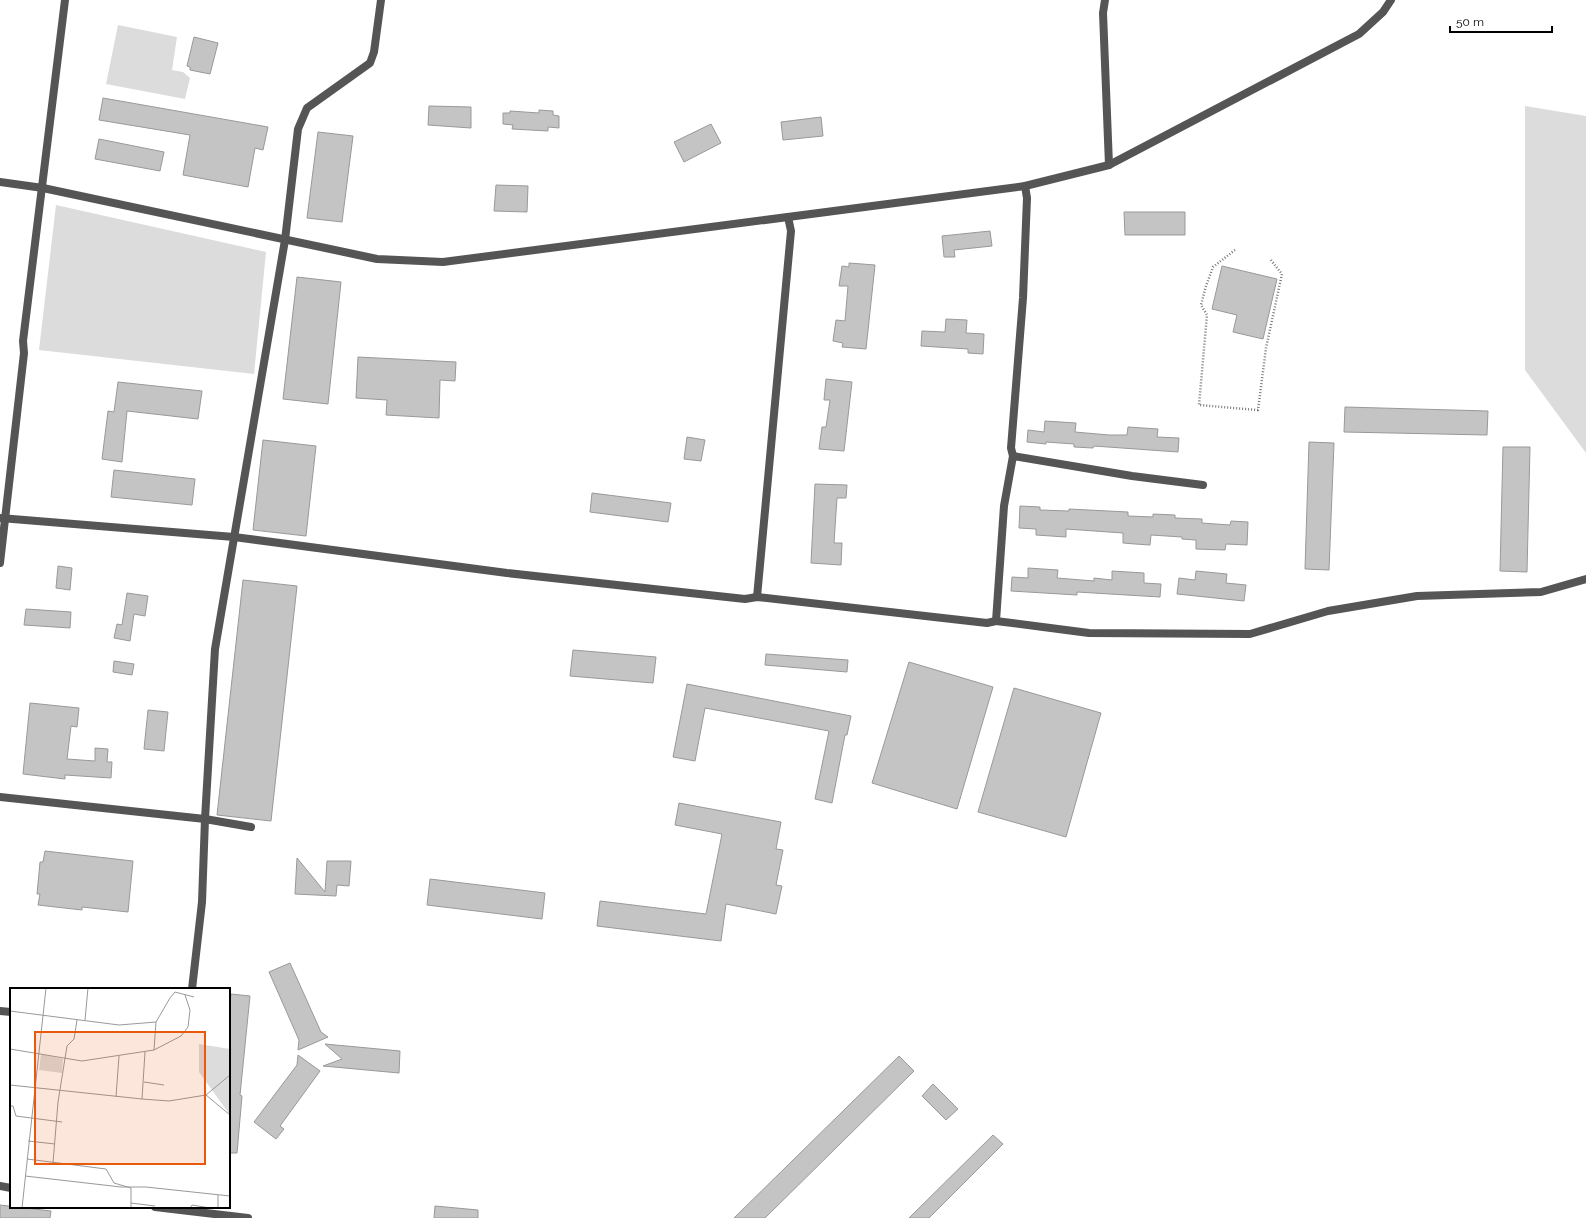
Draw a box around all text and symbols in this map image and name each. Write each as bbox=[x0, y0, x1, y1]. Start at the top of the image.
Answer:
scale bar bbox=[1450, 8, 1552, 34]
text: 50 m bbox=[1456, 15, 1484, 29]
inset map bbox=[10, 988, 230, 1208]

